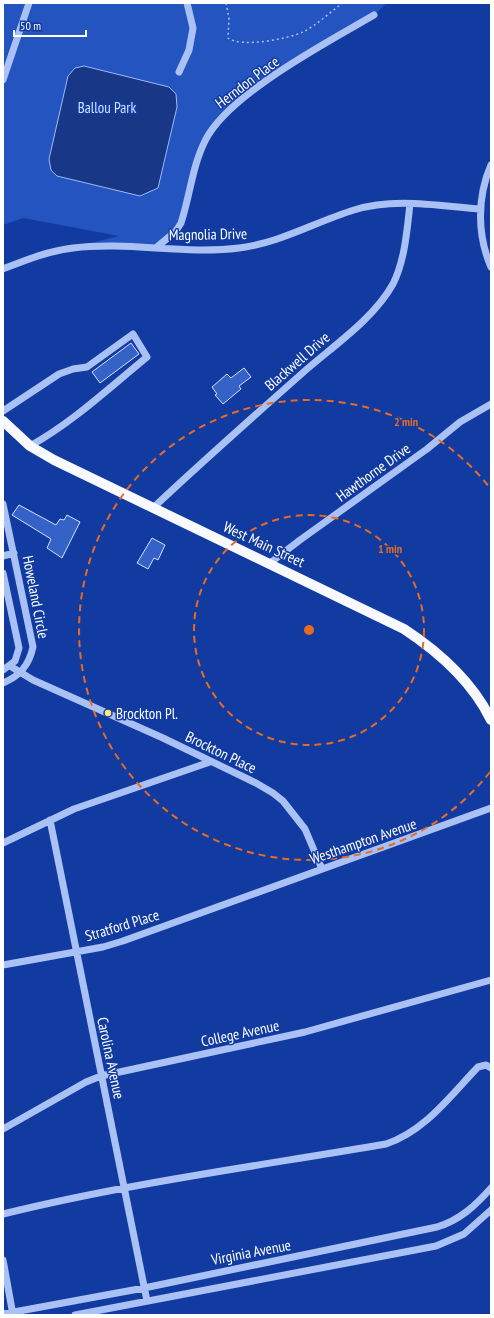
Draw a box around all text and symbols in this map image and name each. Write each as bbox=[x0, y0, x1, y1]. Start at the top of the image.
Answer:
scale bar bbox=[14, 12, 86, 38]
text: 50 m bbox=[20, 18, 41, 33]
street label: Herndon Place bbox=[211, 52, 283, 112]
park label: Ballou Park bbox=[78, 98, 136, 117]
street label: Magnolia Drive bbox=[169, 224, 247, 244]
street label: Blackwell Drive bbox=[261, 328, 333, 394]
text: 2 min bbox=[394, 414, 418, 429]
street label: Hawthorne Drive bbox=[332, 439, 414, 505]
street label: West Main Street bbox=[220, 517, 308, 571]
text: 1 min bbox=[378, 541, 402, 556]
street label: Howeland Circle bbox=[19, 554, 53, 640]
centre of rings bbox=[302, 623, 316, 637]
place label: Brockton Pl. bbox=[116, 704, 178, 723]
marker: Brockton Pl. bbox=[103, 708, 113, 718]
street label: Brockton Place bbox=[182, 727, 260, 777]
street label: Westhampton Avenue bbox=[307, 814, 419, 868]
street label: Stratford Place bbox=[83, 905, 161, 945]
street label: Carolina Avenue bbox=[93, 1015, 129, 1101]
street label: College Avenue bbox=[199, 1015, 281, 1051]
street label: Virginia Avenue bbox=[209, 1235, 292, 1269]

